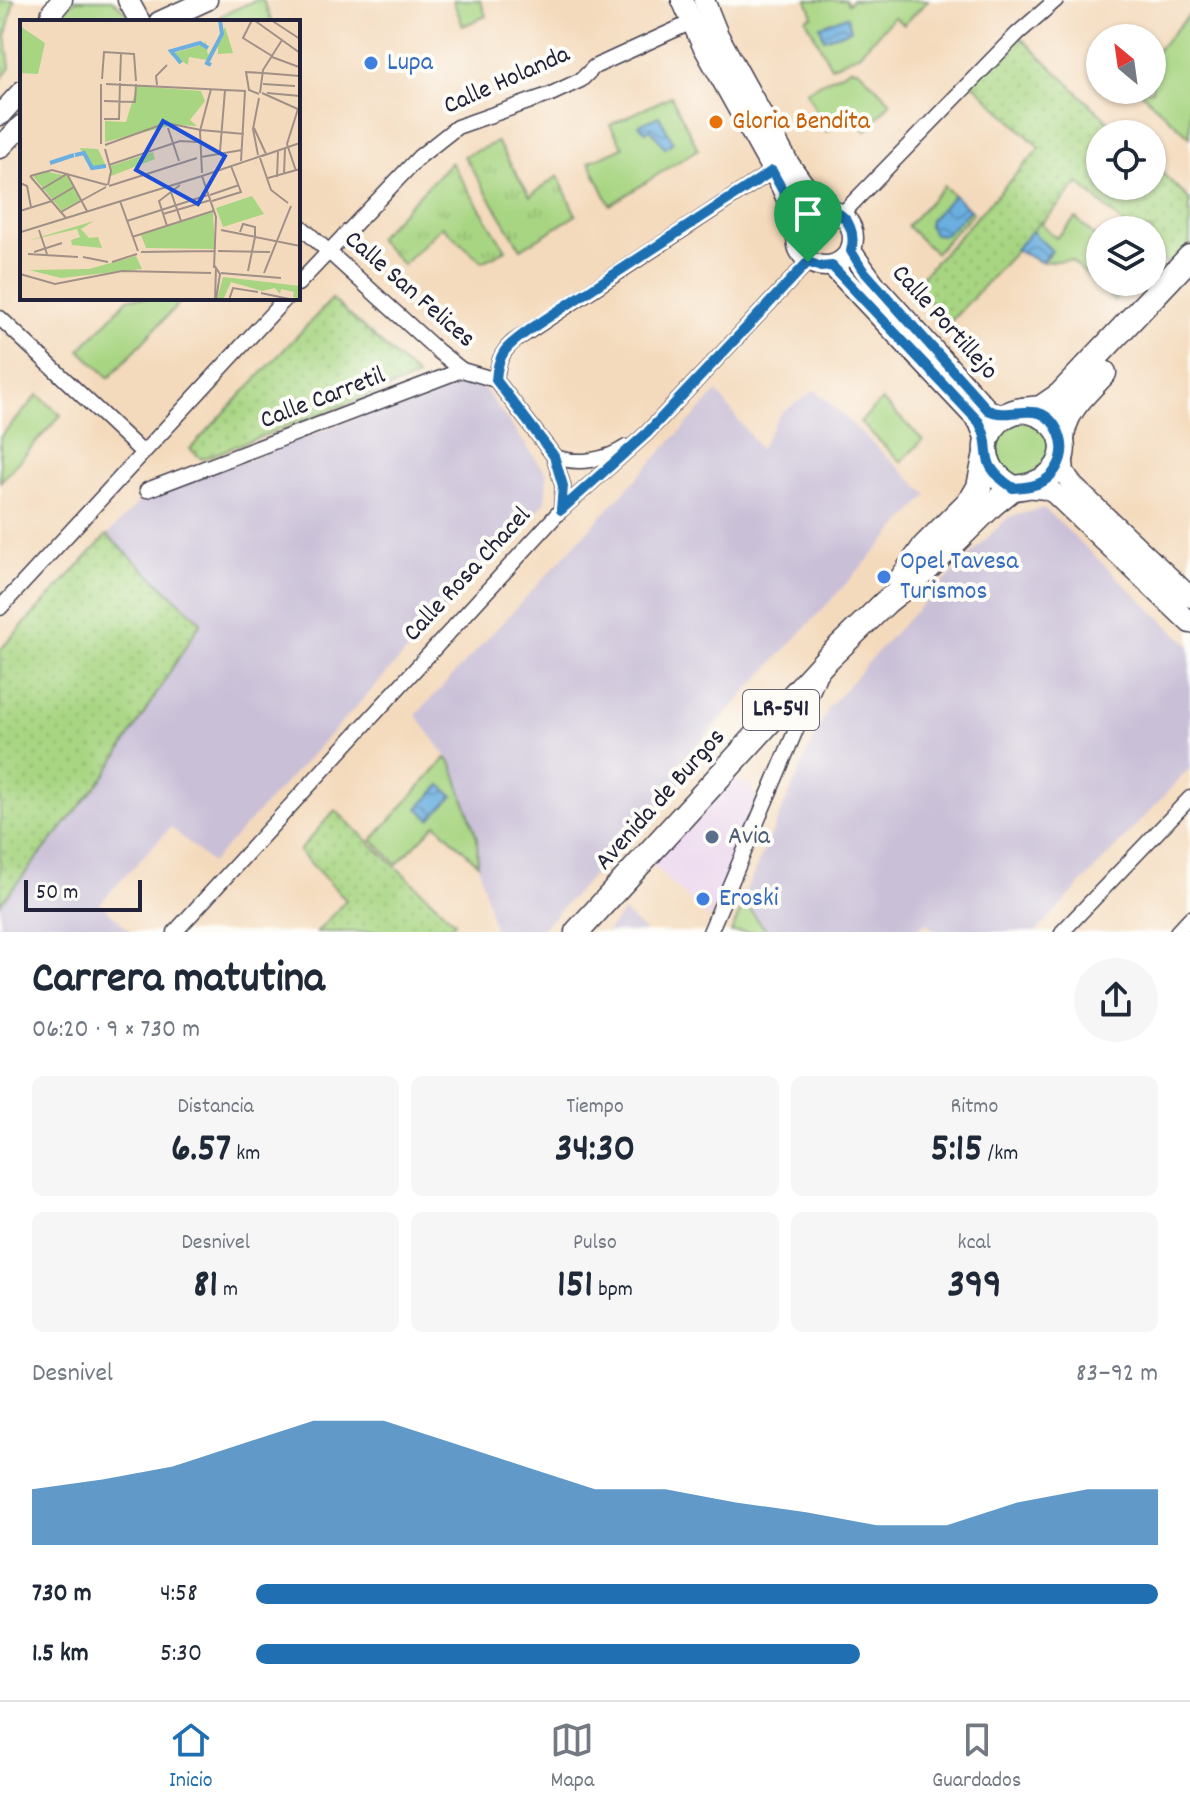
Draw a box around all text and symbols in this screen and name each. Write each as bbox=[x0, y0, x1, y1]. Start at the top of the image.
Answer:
inset map bbox=[20, 20, 300, 300]
north arrow bbox=[1086, 24, 1166, 104]
map controls bbox=[1086, 24, 1166, 296]
street label: Calle Holanda bbox=[438, 36, 577, 125]
place label: Lupa bbox=[387, 45, 434, 82]
marker: Lupa bbox=[362, 54, 380, 72]
place label: Gloria Bendita bbox=[732, 104, 871, 141]
marker: Gloria Bendita bbox=[707, 113, 725, 131]
button: locate bbox=[1086, 120, 1166, 200]
pin bbox=[774, 180, 842, 262]
icon: arrive bbox=[786, 192, 830, 236]
button: layers bbox=[1086, 216, 1166, 296]
street label: Calle San Felices bbox=[335, 222, 483, 358]
street label: Calle Portillejo bbox=[882, 257, 1006, 389]
street label: Calle Carretil bbox=[255, 358, 391, 440]
street label: Calle Rosa Chacel bbox=[395, 499, 541, 651]
place label: Opel Tavesa Turismos bbox=[900, 544, 1019, 611]
marker: Opel Tavesa Turismos bbox=[875, 568, 893, 586]
road number: LR-541 bbox=[743, 690, 819, 730]
street label: Avenida de Burgos bbox=[587, 721, 735, 879]
place label: Avia bbox=[728, 819, 771, 856]
marker: Avia bbox=[703, 828, 721, 846]
scale bar bbox=[24, 876, 142, 912]
text: 50 m bbox=[36, 878, 78, 909]
place label: Eroski bbox=[719, 881, 779, 918]
marker: Eroski bbox=[694, 890, 712, 908]
text: Carrera matutina bbox=[32, 950, 325, 1013]
button: share bbox=[1074, 958, 1158, 1042]
text: 06:20 · 9 × 730 m bbox=[32, 1012, 200, 1049]
text: Distancia bbox=[177, 1092, 254, 1123]
text: Tiempo bbox=[566, 1092, 624, 1123]
text: Ritmo bbox=[950, 1092, 998, 1123]
text: 6.57 bbox=[171, 1123, 231, 1180]
text: 34:30 bbox=[555, 1123, 635, 1180]
text: 5:15 bbox=[930, 1123, 983, 1180]
text: km bbox=[231, 1139, 260, 1170]
text: /km bbox=[983, 1139, 1018, 1170]
text: Desnivel bbox=[181, 1228, 250, 1259]
text: Pulso bbox=[573, 1228, 617, 1259]
text: kcal bbox=[958, 1228, 991, 1259]
text: 81 bbox=[193, 1259, 218, 1316]
text: 151 bbox=[557, 1259, 593, 1316]
text: 399 bbox=[947, 1259, 1002, 1316]
text: m bbox=[218, 1275, 238, 1306]
text: bpm bbox=[593, 1275, 633, 1306]
text: Desnivel bbox=[32, 1356, 113, 1393]
text: 83–92 m bbox=[1076, 1356, 1158, 1393]
text: 730 m bbox=[32, 1576, 92, 1613]
text: 4:58 bbox=[160, 1576, 198, 1613]
text: 1.5 km bbox=[32, 1636, 89, 1673]
text: 5:30 bbox=[160, 1636, 202, 1673]
tab: Inicio bbox=[169, 1718, 213, 1797]
tab: Mapa bbox=[550, 1718, 594, 1797]
tab: Guardados bbox=[932, 1718, 1021, 1797]

